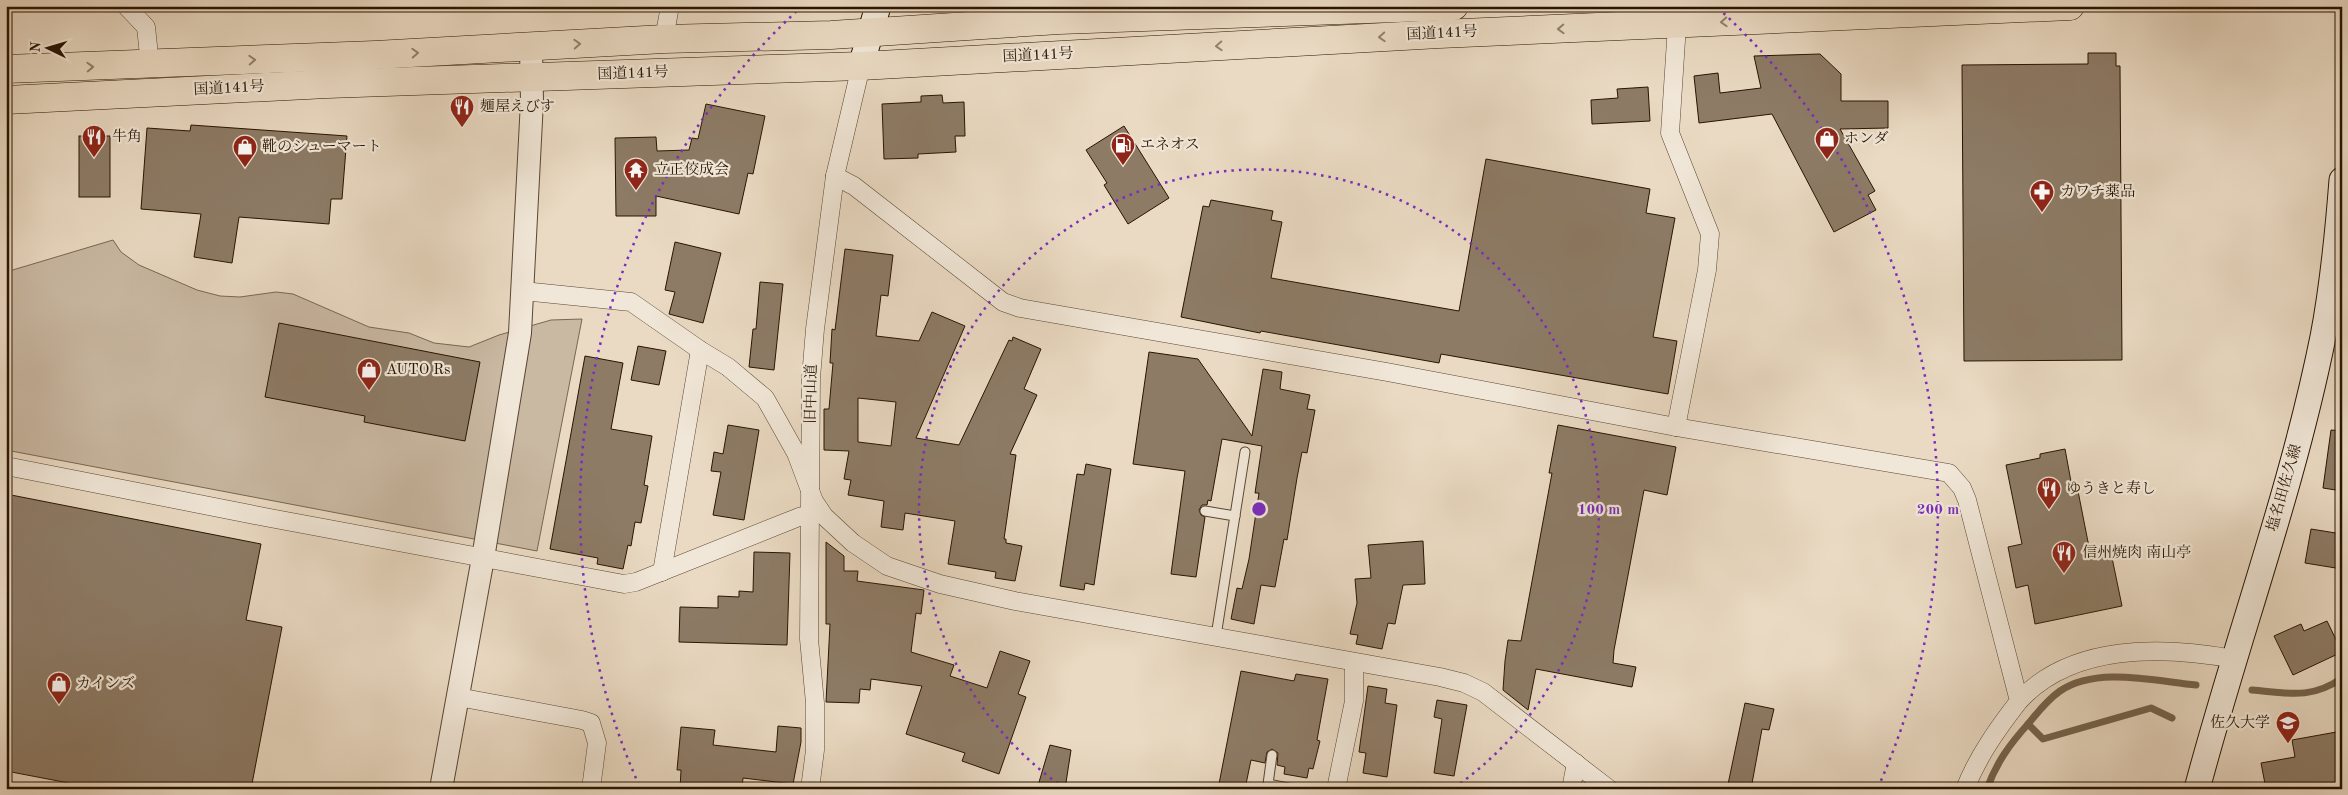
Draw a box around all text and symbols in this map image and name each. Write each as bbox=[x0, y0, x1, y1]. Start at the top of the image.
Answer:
one-way arrow bbox=[1719, 16, 1727, 27]
north arrow bbox=[22, 22, 72, 72]
street label: 国道141号 bbox=[1406, 23, 1478, 43]
one-way arrow bbox=[1557, 24, 1565, 34]
one-way arrow bbox=[1377, 31, 1385, 42]
one-way arrow bbox=[573, 38, 581, 49]
one-way arrow bbox=[1215, 40, 1223, 51]
text: N bbox=[29, 41, 44, 53]
street label: 国道141号 bbox=[1002, 45, 1074, 65]
one-way arrow bbox=[411, 47, 419, 58]
one-way arrow bbox=[249, 55, 257, 66]
one-way arrow bbox=[86, 62, 94, 72]
street label: 国道141号 bbox=[597, 63, 669, 83]
street label: 国道141号 bbox=[193, 78, 265, 98]
restaurant icon: 麺屋えびす bbox=[449, 94, 475, 128]
place label: 麺屋えびす bbox=[480, 98, 555, 115]
restaurant icon: 牛角 bbox=[81, 124, 107, 158]
shop icon: ホンダ bbox=[1814, 126, 1840, 160]
place label: 牛角 bbox=[112, 128, 142, 145]
place label: ホンダ bbox=[1844, 130, 1888, 147]
fuel station icon: エネオス bbox=[1110, 132, 1136, 166]
shop icon: 靴のシューマート bbox=[232, 134, 258, 168]
place label: エネオス bbox=[1140, 136, 1200, 153]
place label: 靴のシューマート bbox=[262, 138, 382, 155]
temple icon: 立正佼成会 bbox=[623, 157, 649, 191]
place label: 立正佼成会 bbox=[654, 161, 729, 178]
pharmacy icon: カワチ薬品 bbox=[2029, 179, 2055, 213]
place label: カワチ薬品 bbox=[2060, 183, 2135, 200]
shop icon: AUTO Rs bbox=[356, 357, 382, 391]
place label: AUTO Rs bbox=[386, 363, 451, 378]
street label: 旧中山道 bbox=[802, 364, 820, 424]
street label: 塩名田佐久線 bbox=[2263, 442, 2305, 533]
restaurant icon: ゆうきと寿し bbox=[2036, 476, 2062, 510]
place label: ゆうきと寿し bbox=[2066, 480, 2156, 497]
centre of rings bbox=[1250, 500, 1268, 518]
text: 100 m bbox=[1578, 503, 1620, 518]
text: 200 m bbox=[1917, 503, 1959, 518]
restaurant icon: 信州焼肉 南山亭 bbox=[2051, 540, 2077, 574]
place label: 信州焼肉 南山亭 bbox=[2082, 544, 2191, 561]
shop icon: カインズ bbox=[46, 671, 72, 705]
place label: カインズ bbox=[76, 675, 135, 692]
school or university icon: 佐久大学 bbox=[2275, 710, 2301, 744]
place label: 佐久大学 bbox=[2210, 714, 2270, 731]

